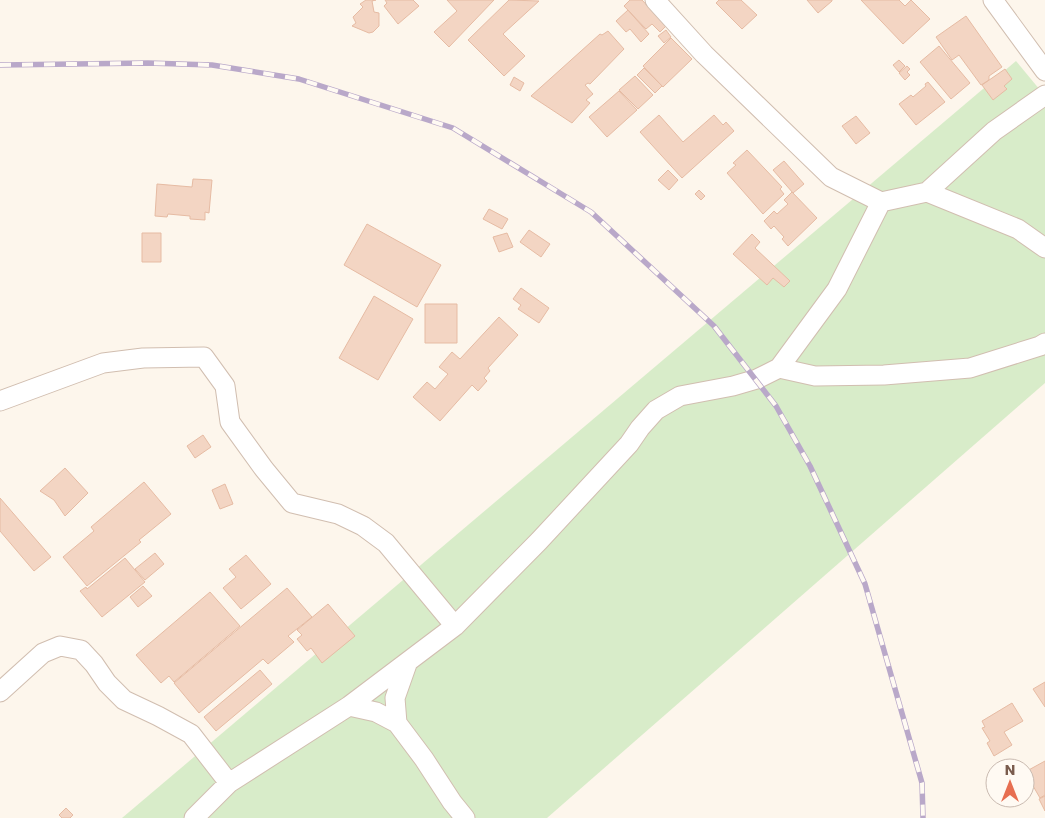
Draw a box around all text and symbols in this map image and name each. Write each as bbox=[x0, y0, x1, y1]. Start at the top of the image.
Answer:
north arrow bbox=[985, 758, 1035, 808]
text: N bbox=[1005, 760, 1015, 780]

